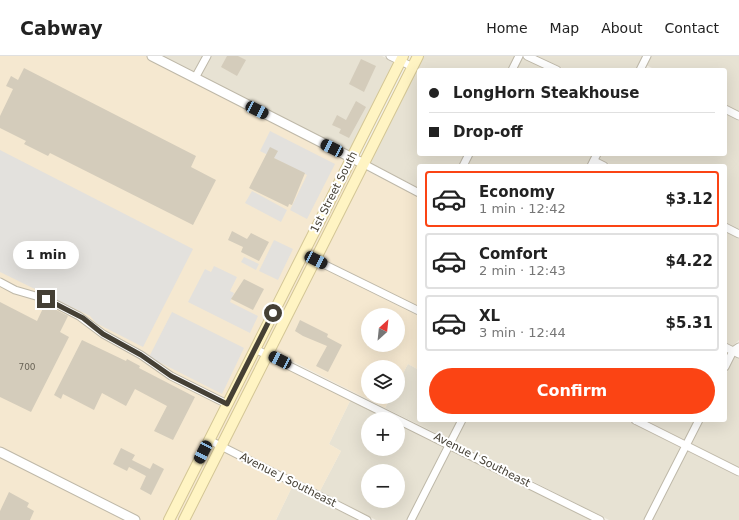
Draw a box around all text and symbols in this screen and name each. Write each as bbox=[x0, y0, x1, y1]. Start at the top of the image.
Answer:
text: Cabway bbox=[20, 17, 103, 39]
text: Home bbox=[486, 20, 528, 36]
text: Map bbox=[550, 20, 579, 36]
text: About bbox=[601, 20, 643, 36]
text: Contact bbox=[665, 20, 719, 36]
text: LongHorn Steakhouse bbox=[453, 84, 639, 102]
car bbox=[244, 99, 270, 121]
text: Drop-off bbox=[453, 123, 523, 141]
car bbox=[319, 137, 345, 159]
street label: 1st Street South bbox=[308, 149, 360, 235]
icon: car bbox=[431, 181, 467, 217]
text: Economy bbox=[479, 183, 555, 201]
text: $3.12 bbox=[666, 190, 713, 208]
text: 1 min · 12:42 bbox=[479, 201, 566, 216]
callout: 1 min bbox=[13, 241, 79, 269]
icon: car bbox=[431, 243, 467, 279]
text: Comfort bbox=[479, 245, 547, 263]
text: 1 min bbox=[26, 247, 66, 262]
car bbox=[303, 249, 329, 271]
text: $4.22 bbox=[666, 252, 713, 270]
text: 2 min · 12:43 bbox=[479, 263, 566, 278]
route end bbox=[37, 290, 55, 308]
route start bbox=[264, 304, 282, 322]
icon: car bbox=[431, 305, 467, 341]
text: XL bbox=[479, 307, 500, 325]
north arrow bbox=[361, 308, 405, 352]
map controls bbox=[361, 308, 405, 508]
text: $5.31 bbox=[666, 314, 713, 332]
text: 3 min · 12:44 bbox=[479, 325, 566, 340]
car bbox=[267, 349, 293, 371]
button: layers bbox=[361, 360, 405, 404]
house number: 700 bbox=[18, 362, 36, 372]
button: Confirm bbox=[429, 368, 715, 414]
button: + bbox=[361, 412, 405, 456]
street label: Avenue I Southeast bbox=[432, 430, 533, 490]
car bbox=[192, 439, 214, 465]
street label: Avenue J Southeast bbox=[238, 450, 339, 510]
button: − bbox=[361, 464, 405, 508]

